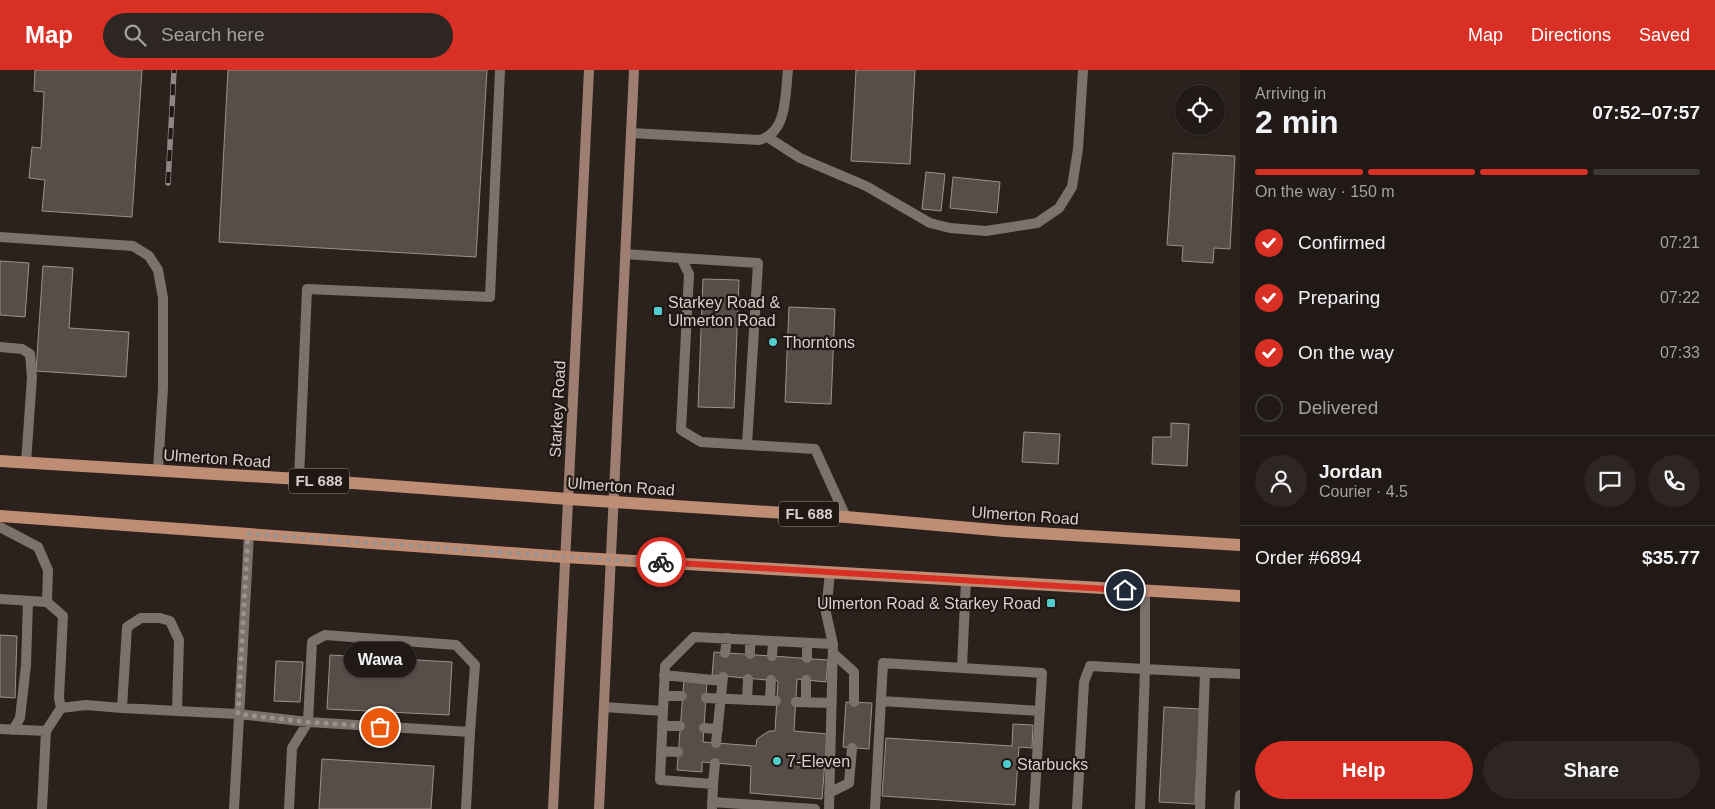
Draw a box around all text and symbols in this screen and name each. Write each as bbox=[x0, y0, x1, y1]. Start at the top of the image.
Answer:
search box bbox=[103, 13, 453, 58]
text: Map bbox=[25, 21, 73, 48]
icon: search bbox=[121, 21, 149, 49]
text: Search here bbox=[161, 24, 265, 45]
text: Map bbox=[1468, 25, 1503, 45]
text: Directions bbox=[1531, 25, 1611, 45]
text: Saved bbox=[1639, 25, 1690, 45]
map controls bbox=[1175, 85, 1225, 135]
button: locate bbox=[1175, 85, 1225, 135]
text: Arriving in bbox=[1255, 85, 1326, 102]
text: 07:52–07:57 bbox=[1592, 102, 1700, 123]
text: 2 min bbox=[1255, 104, 1339, 140]
text: On the way · 150 m bbox=[1255, 183, 1395, 200]
icon: check bbox=[1255, 229, 1283, 257]
text: Confirmed bbox=[1298, 232, 1386, 253]
text: 07:21 bbox=[1660, 234, 1700, 251]
icon: check bbox=[1255, 284, 1283, 312]
text: Preparing bbox=[1298, 287, 1380, 308]
text: 07:22 bbox=[1660, 289, 1700, 306]
place label: Starkey Road & Ulmerton Road bbox=[668, 294, 780, 329]
marker: Starkey Road & Ulmerton Road bbox=[652, 305, 664, 317]
place label: Thorntons bbox=[783, 334, 855, 351]
marker: Thorntons bbox=[767, 336, 779, 348]
icon: check bbox=[1255, 339, 1283, 367]
text: On the way bbox=[1298, 342, 1394, 363]
text: 07:33 bbox=[1660, 344, 1700, 361]
street label: Starkey Road bbox=[546, 360, 569, 458]
text: Delivered bbox=[1298, 397, 1378, 418]
street label: Ulmerton Road bbox=[163, 446, 271, 471]
button: person bbox=[1255, 455, 1307, 507]
button: chat bbox=[1584, 455, 1636, 507]
button: phone bbox=[1648, 455, 1700, 507]
text: Jordan bbox=[1319, 461, 1382, 482]
road number: FL 688 bbox=[289, 468, 349, 494]
street label: Ulmerton Road bbox=[567, 474, 675, 499]
text: Courier · 4.5 bbox=[1319, 483, 1408, 500]
road number: FL 688 bbox=[779, 502, 839, 526]
street label: Ulmerton Road bbox=[971, 503, 1079, 528]
courier bbox=[636, 537, 686, 587]
text: Order #6894 bbox=[1255, 547, 1362, 568]
text: $35.77 bbox=[1642, 547, 1700, 568]
icon: bike bbox=[647, 548, 675, 576]
pin bbox=[1104, 569, 1146, 611]
icon: home bbox=[1111, 576, 1139, 604]
place label: Ulmerton Road & Starkey Road bbox=[817, 595, 1041, 612]
marker: Ulmerton Road & Starkey Road bbox=[1045, 597, 1057, 609]
callout: Wawa bbox=[344, 642, 416, 677]
text: Wawa bbox=[358, 651, 402, 668]
pin bbox=[359, 706, 401, 748]
icon: bag bbox=[366, 713, 394, 741]
button: Help bbox=[1255, 741, 1473, 799]
button: Share bbox=[1483, 741, 1700, 799]
place label: 7-Eleven bbox=[787, 753, 850, 770]
marker: 7-Eleven bbox=[771, 755, 783, 767]
place label: Starbucks bbox=[1017, 756, 1088, 773]
marker: Starbucks bbox=[1001, 758, 1013, 770]

